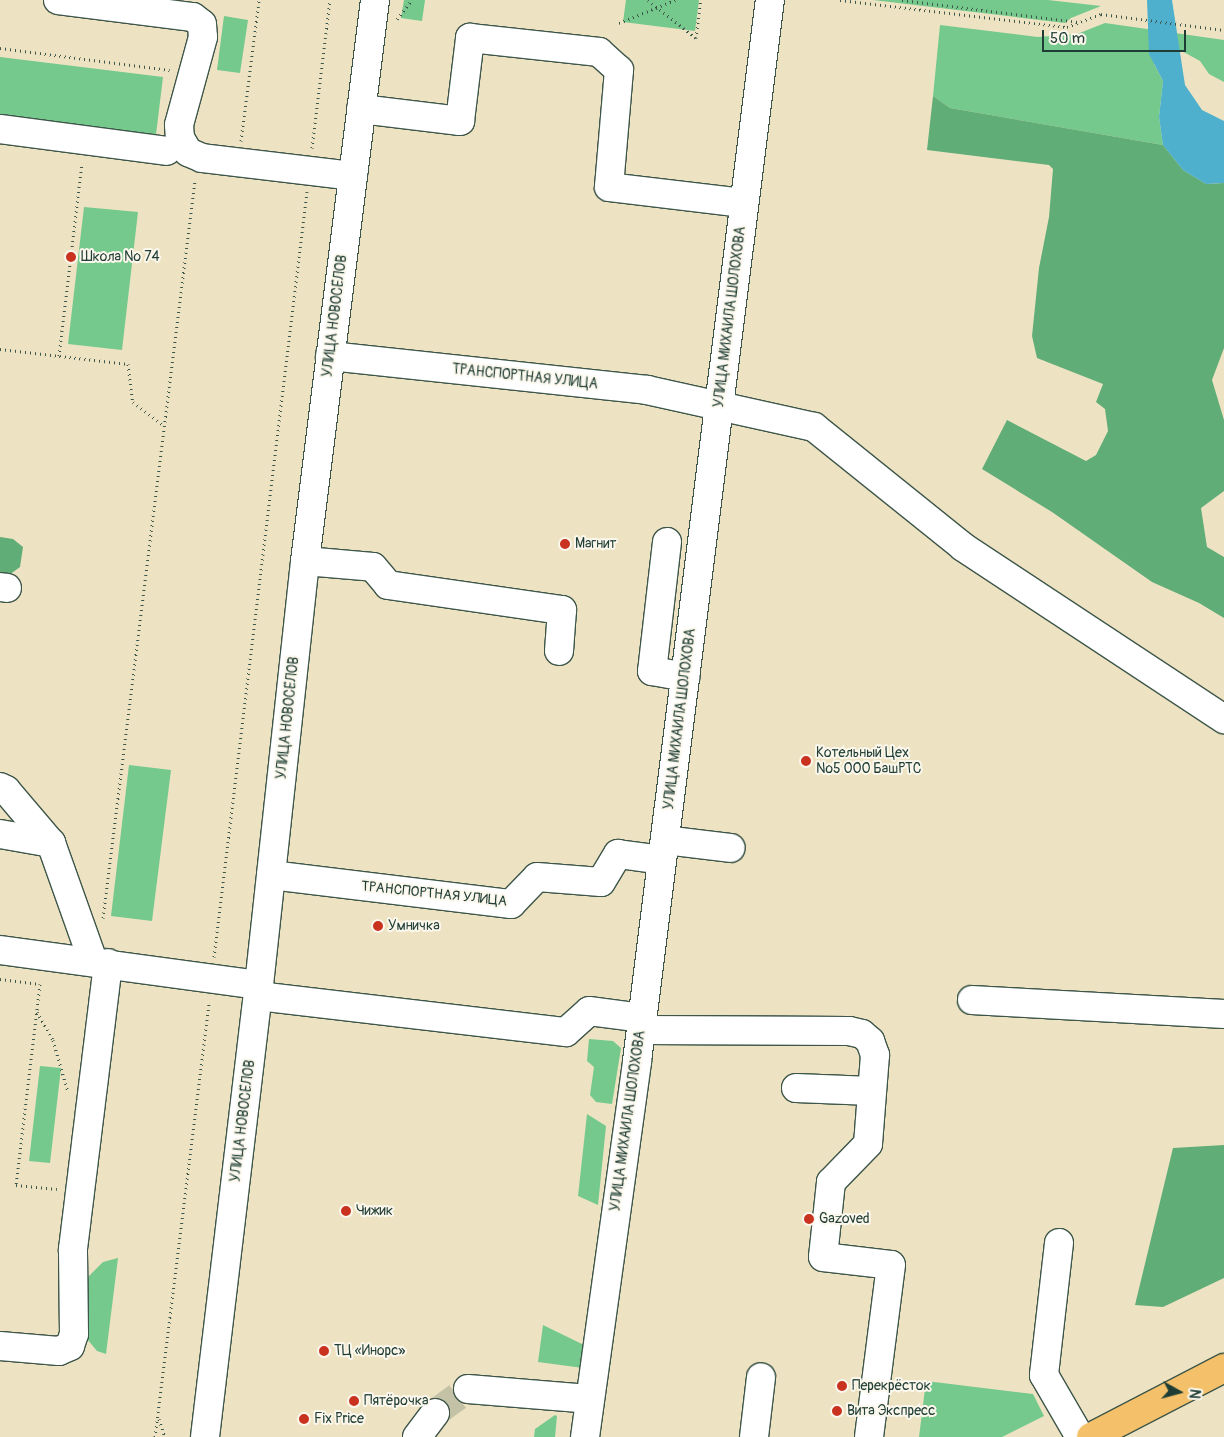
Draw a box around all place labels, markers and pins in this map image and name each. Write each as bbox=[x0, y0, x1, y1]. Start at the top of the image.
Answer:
place label: Школа № 74 bbox=[81, 249, 160, 265]
marker: Школа № 74 bbox=[65, 251, 77, 263]
place label: Магнит bbox=[575, 536, 617, 552]
marker: Магнит bbox=[559, 538, 571, 550]
place label: Котельный Цех №5 ООО БашРТС bbox=[816, 745, 922, 778]
marker: Котельный Цех №5 ООО БашРТС bbox=[800, 755, 812, 767]
place label: Умничка bbox=[388, 918, 440, 934]
marker: Умничка bbox=[372, 920, 384, 932]
place label: Чижик bbox=[356, 1203, 393, 1219]
marker: Чижик bbox=[340, 1205, 352, 1217]
place label: Gazoved bbox=[819, 1211, 870, 1227]
marker: Gazoved bbox=[803, 1213, 815, 1225]
place label: ТЦ «Инорс» bbox=[334, 1343, 405, 1359]
marker: ТЦ «Инорс» bbox=[318, 1345, 330, 1357]
place label: Перекрёсток bbox=[852, 1378, 931, 1394]
marker: Перекрёсток bbox=[836, 1380, 848, 1392]
place label: Пятёрочка bbox=[364, 1393, 428, 1409]
marker: Пятёрочка bbox=[348, 1395, 360, 1407]
place label: Вита Экспресс bbox=[847, 1403, 935, 1419]
marker: Вита Экспресс bbox=[831, 1405, 843, 1417]
place label: Fix Price bbox=[314, 1411, 364, 1427]
marker: Fix Price bbox=[298, 1413, 310, 1425]

